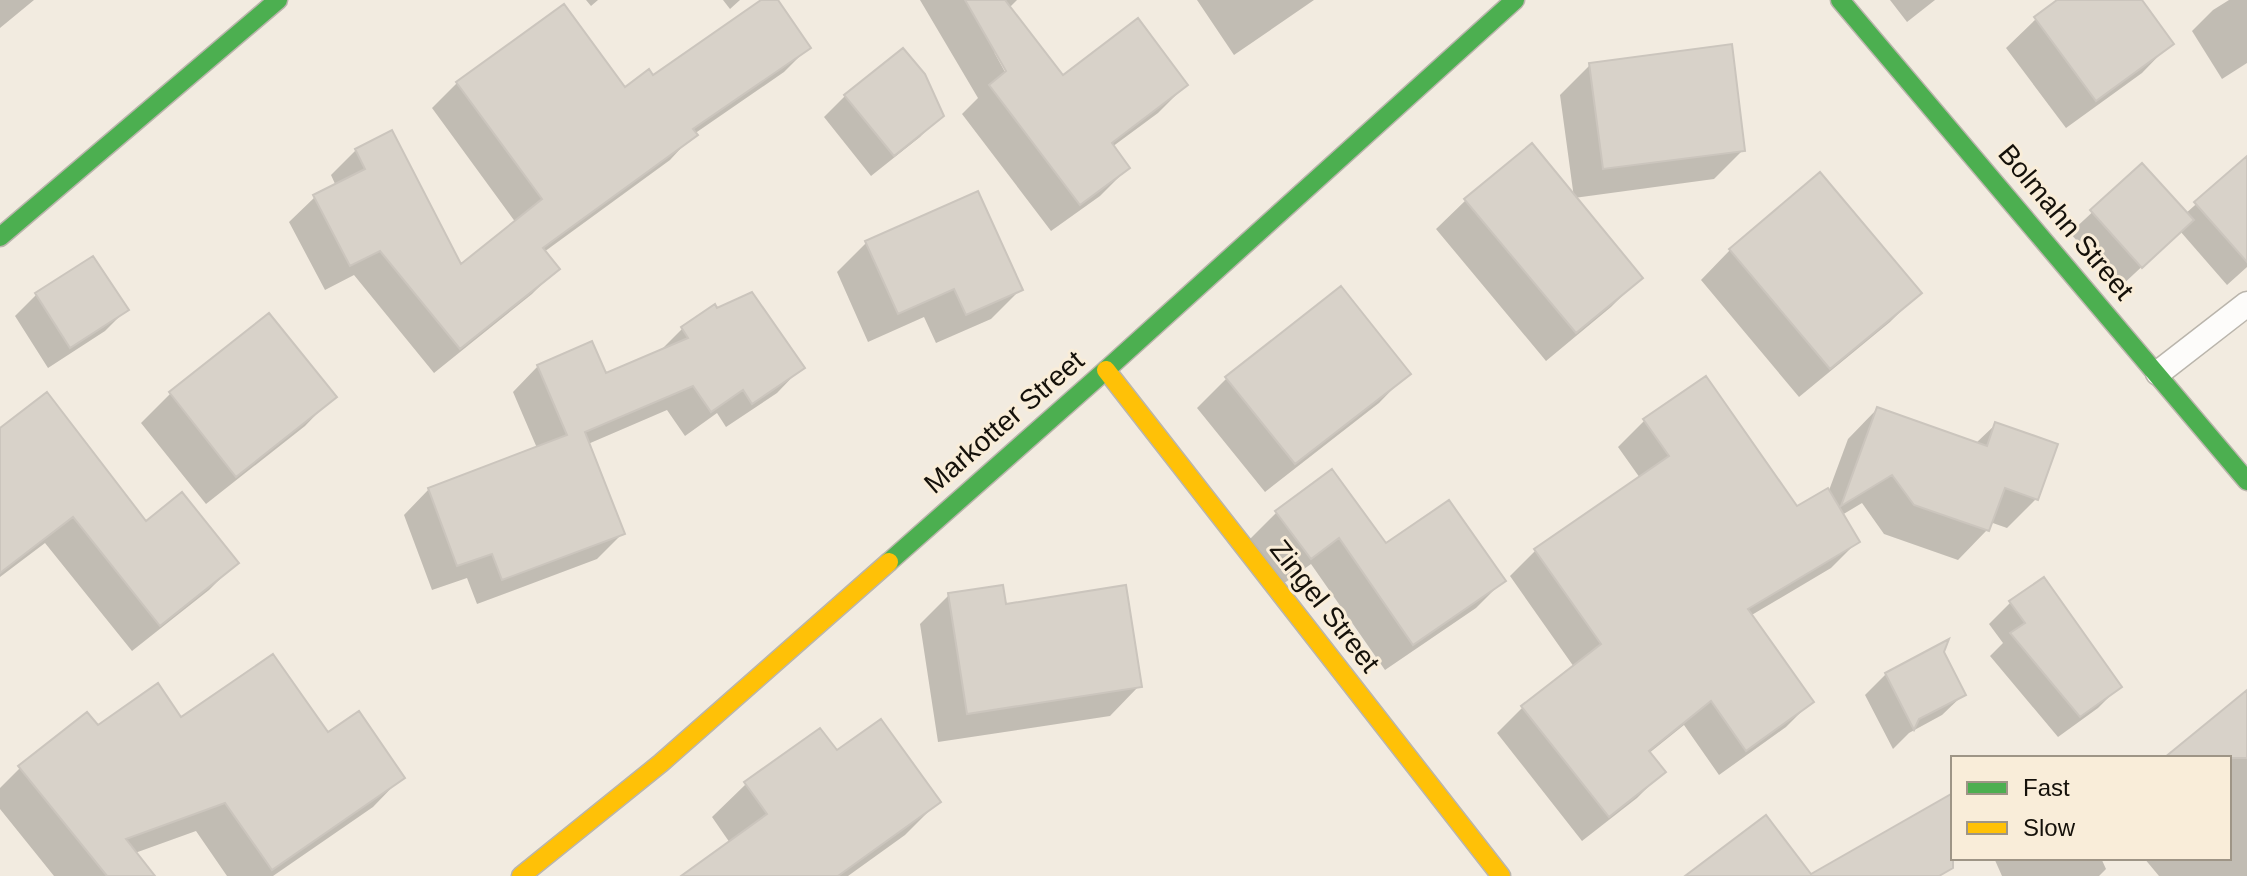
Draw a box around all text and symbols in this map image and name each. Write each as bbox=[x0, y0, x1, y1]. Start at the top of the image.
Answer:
street label: Bolmahn Street bbox=[1992, 138, 2140, 306]
street label: Markotter Street bbox=[918, 344, 1090, 500]
street label: Zingel Street bbox=[1264, 534, 1386, 678]
legend bbox=[1951, 756, 2231, 860]
text: Fast bbox=[2023, 774, 2070, 801]
text: Slow bbox=[2023, 814, 2076, 841]

